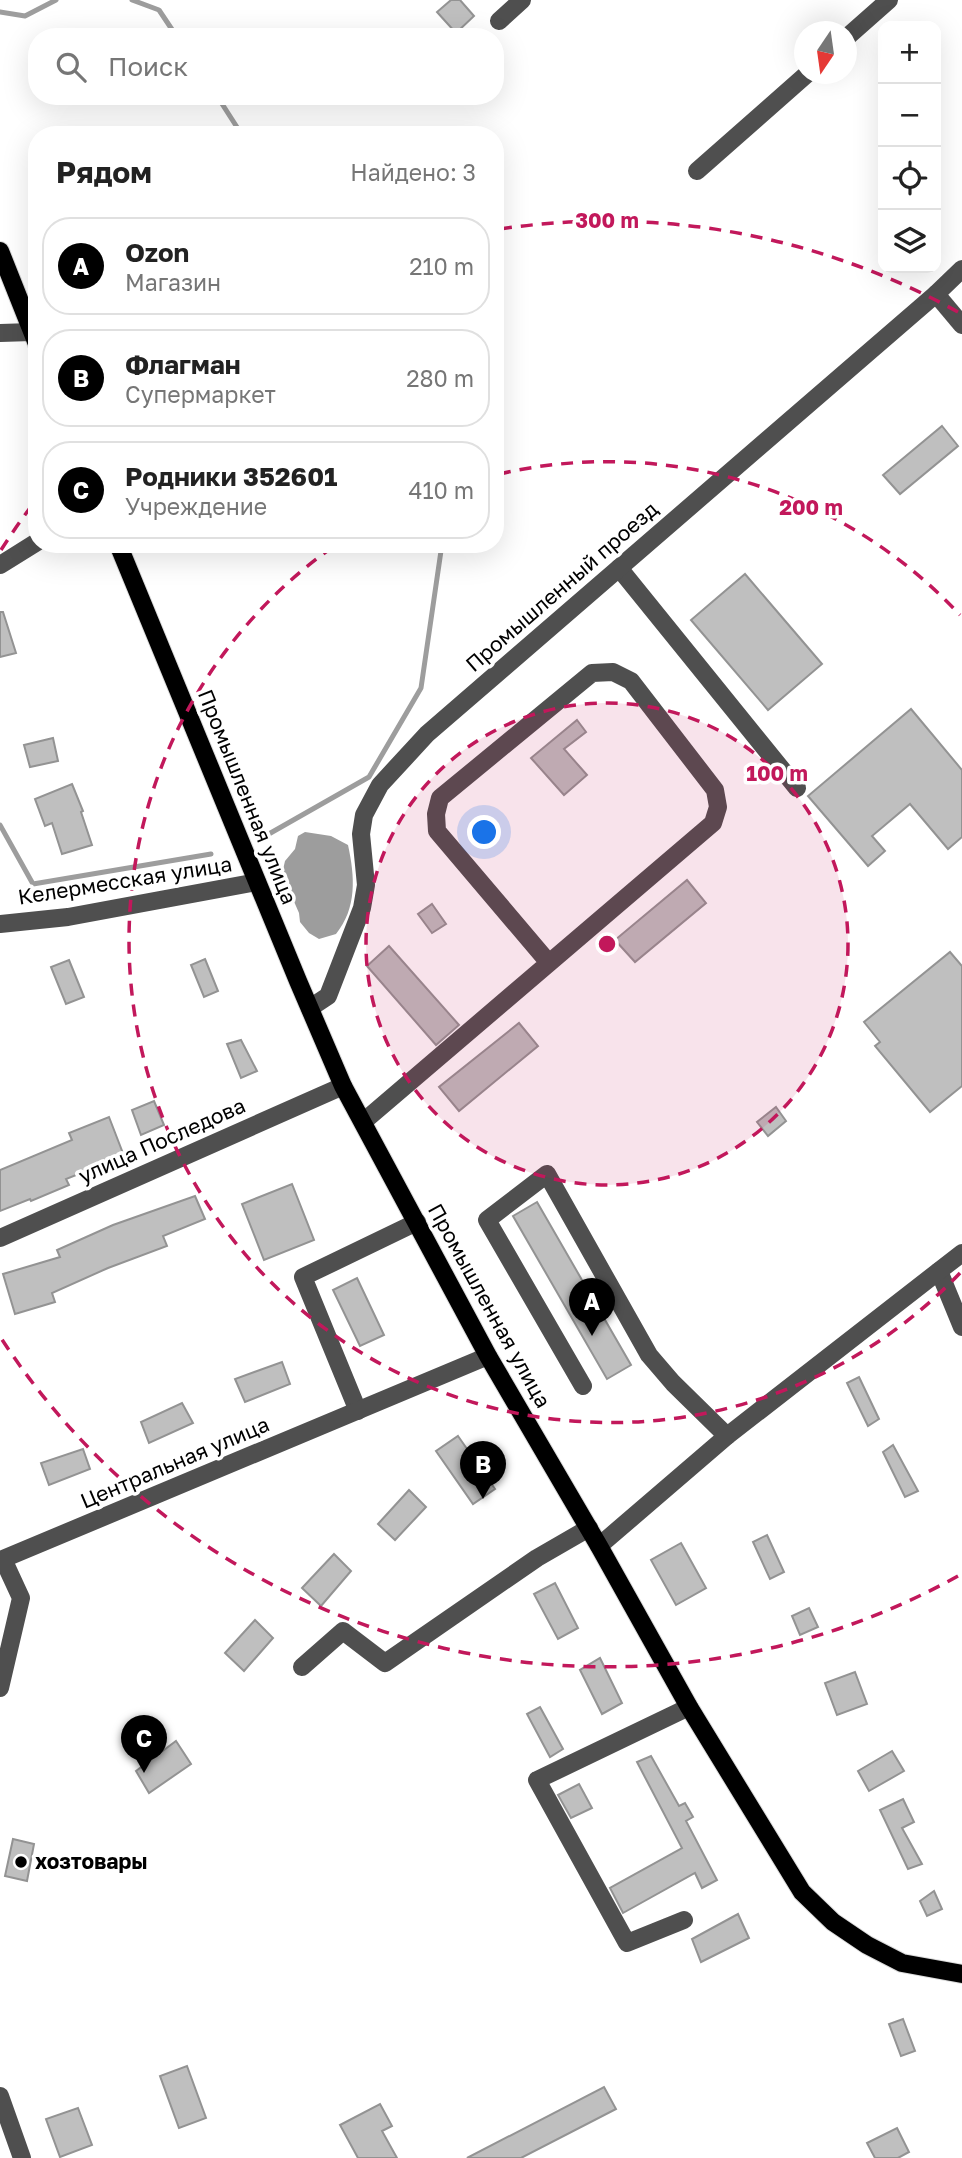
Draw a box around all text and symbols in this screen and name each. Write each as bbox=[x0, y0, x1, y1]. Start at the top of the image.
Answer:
north arrow bbox=[794, 21, 857, 84]
map controls bbox=[878, 21, 941, 273]
button: + bbox=[878, 21, 941, 84]
search box bbox=[28, 28, 504, 105]
icon: search bbox=[52, 48, 90, 86]
text: Поиск bbox=[108, 51, 188, 82]
button: − bbox=[878, 84, 941, 147]
button: locate bbox=[878, 147, 941, 210]
text: Рядом bbox=[56, 154, 152, 190]
text: Найдено: 3 bbox=[350, 158, 476, 186]
text: 300 m bbox=[575, 207, 639, 233]
button: layers bbox=[878, 210, 941, 273]
text: Ozon bbox=[125, 237, 189, 268]
text: A bbox=[73, 252, 89, 280]
text: 210 m bbox=[409, 252, 474, 280]
text: Магазин bbox=[125, 268, 221, 296]
text: Флагман bbox=[125, 349, 241, 380]
text: B bbox=[73, 364, 89, 392]
text: 280 m bbox=[406, 364, 474, 392]
text: Супермаркет bbox=[125, 380, 276, 408]
text: Родники 352601 bbox=[125, 461, 337, 492]
text: C bbox=[73, 476, 89, 504]
text: 410 m bbox=[408, 476, 474, 504]
text: Учреждение bbox=[125, 492, 267, 520]
text: 200 m bbox=[779, 494, 843, 520]
street label: Промышленный проезд bbox=[460, 495, 663, 677]
street label: Промышленная улица bbox=[193, 685, 303, 908]
text: 100 m bbox=[746, 760, 808, 786]
your location bbox=[467, 815, 501, 849]
street label: Келермесская улица bbox=[16, 850, 234, 910]
centre of rings bbox=[595, 932, 619, 956]
street label: улица Последова bbox=[74, 1092, 249, 1189]
street label: Промышленная улица bbox=[423, 1199, 557, 1412]
pin: A bbox=[569, 1278, 615, 1336]
street label: Центральная улица bbox=[76, 1411, 273, 1514]
pin: B bbox=[460, 1441, 506, 1499]
pin: C bbox=[121, 1715, 167, 1773]
place label: хозтовары bbox=[35, 1848, 147, 1874]
marker: хозтовары bbox=[13, 1854, 29, 1870]

